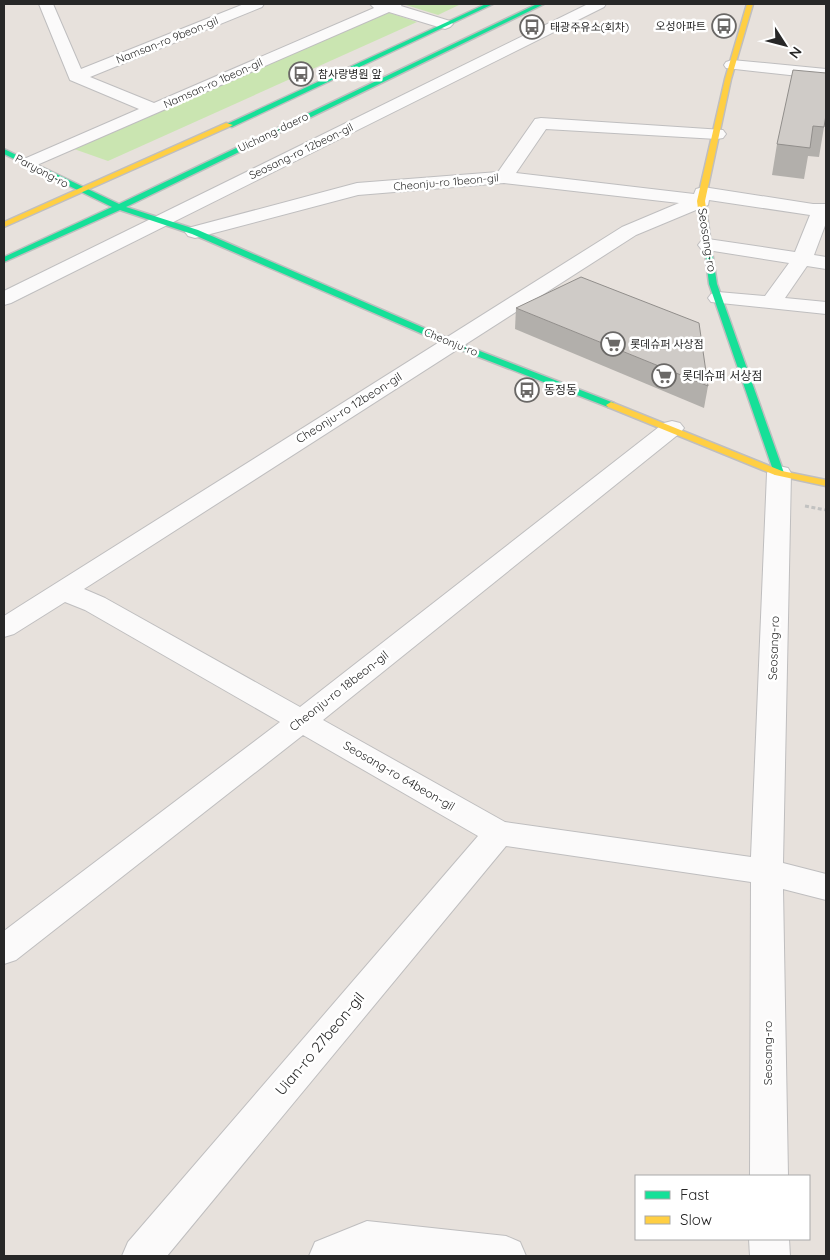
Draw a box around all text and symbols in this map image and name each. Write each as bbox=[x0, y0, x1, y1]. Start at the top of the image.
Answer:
street label: Namsan-ro 9beon-gil bbox=[114, 13, 220, 67]
bus stop icon: 오성아파트 bbox=[711, 13, 737, 39]
bus stop icon: 태광주유소(회차) bbox=[519, 14, 545, 40]
place label: 오성아파트 bbox=[655, 19, 706, 33]
place label: 태광주유소(회차) bbox=[550, 20, 629, 34]
north arrow bbox=[760, 20, 810, 70]
text: N bbox=[785, 43, 806, 62]
street label: Namsan-ro 1beon-gil bbox=[161, 55, 265, 111]
bus stop icon: 참사랑병원 앞 bbox=[288, 61, 314, 87]
place label: 참사랑병원 앞 bbox=[318, 67, 382, 81]
street label: Uichang-daero bbox=[236, 109, 311, 155]
street label: Seosang-ro 12beon-gil bbox=[247, 120, 355, 182]
street label: Paryong-ro bbox=[13, 151, 71, 191]
street label: Cheonju-ro 1beon-gil bbox=[393, 170, 499, 194]
street label: Seosang-ro bbox=[695, 207, 720, 273]
street label: Cheonju-ro bbox=[422, 325, 480, 359]
supermarket icon: 롯데슈퍼 사상점 bbox=[600, 331, 626, 357]
place label: 롯데슈퍼 사상점 bbox=[630, 337, 704, 351]
supermarket icon: 롯데슈퍼 서상점 bbox=[651, 363, 677, 389]
place label: 롯데슈퍼 서상점 bbox=[682, 368, 763, 383]
street label: Cheonju-ro 12beon-gil bbox=[293, 369, 404, 446]
bus stop icon: 동정동 bbox=[514, 377, 540, 403]
place label: 동정동 bbox=[544, 382, 577, 397]
street label: Seosang-ro bbox=[765, 615, 782, 680]
street label: Cheonju-ro 18beon-gil bbox=[286, 647, 391, 734]
street label: Seosang-ro 64beon-gil bbox=[341, 737, 458, 814]
street label: Uian-ro 27beon-gil bbox=[271, 988, 368, 1099]
street label: Seosang-ro bbox=[760, 1021, 775, 1085]
legend bbox=[635, 1175, 810, 1240]
text: Fast bbox=[680, 1185, 709, 1204]
text: Slow bbox=[680, 1210, 712, 1229]

